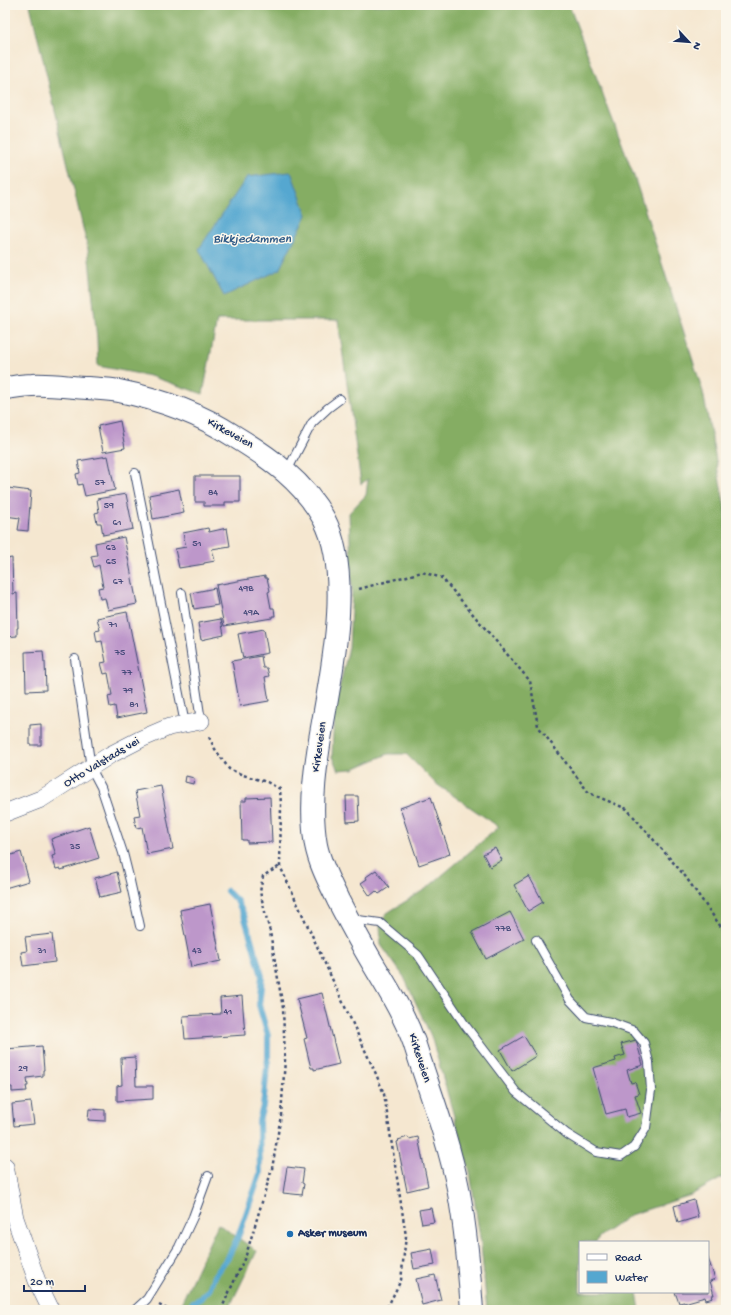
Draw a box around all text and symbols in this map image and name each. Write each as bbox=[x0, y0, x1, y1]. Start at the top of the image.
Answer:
north arrow bbox=[669, 22, 709, 62]
text: N bbox=[689, 40, 703, 51]
water label: Bikkjedammen bbox=[213, 232, 292, 247]
street label: Kirkeveien bbox=[204, 416, 256, 453]
house number: 57 bbox=[95, 477, 106, 489]
house number: 84 bbox=[208, 487, 218, 499]
house number: 59 bbox=[104, 500, 114, 512]
house number: 61 bbox=[112, 517, 122, 529]
house number: 51 bbox=[192, 538, 202, 550]
house number: 63 bbox=[106, 542, 116, 554]
house number: 65 bbox=[106, 556, 116, 568]
house number: 67 bbox=[113, 576, 124, 588]
house number: 49B bbox=[239, 583, 254, 595]
house number: 49A bbox=[243, 607, 260, 619]
house number: 71 bbox=[107, 619, 118, 631]
house number: 75 bbox=[114, 647, 125, 659]
house number: 77 bbox=[121, 667, 133, 679]
house number: 79 bbox=[122, 685, 133, 697]
house number: 81 bbox=[129, 699, 139, 711]
street label: Kirkeveien bbox=[310, 720, 331, 773]
street label: Otto Valstads vei bbox=[61, 735, 143, 791]
house number: 35 bbox=[69, 841, 80, 853]
house number: 77B bbox=[494, 923, 512, 935]
house number: 31 bbox=[36, 945, 47, 957]
house number: 43 bbox=[192, 945, 202, 957]
house number: 41 bbox=[224, 1006, 232, 1018]
street label: Kirkeveien bbox=[404, 1032, 434, 1085]
house number: 29 bbox=[18, 1063, 28, 1075]
place label: Asker museum bbox=[297, 1227, 368, 1241]
marker: Asker museum bbox=[285, 1229, 295, 1239]
legend bbox=[579, 1241, 709, 1293]
text: Road bbox=[615, 1252, 642, 1266]
scale bar bbox=[24, 1267, 85, 1293]
text: Water bbox=[615, 1272, 649, 1286]
text: 20 m bbox=[30, 1276, 55, 1290]

